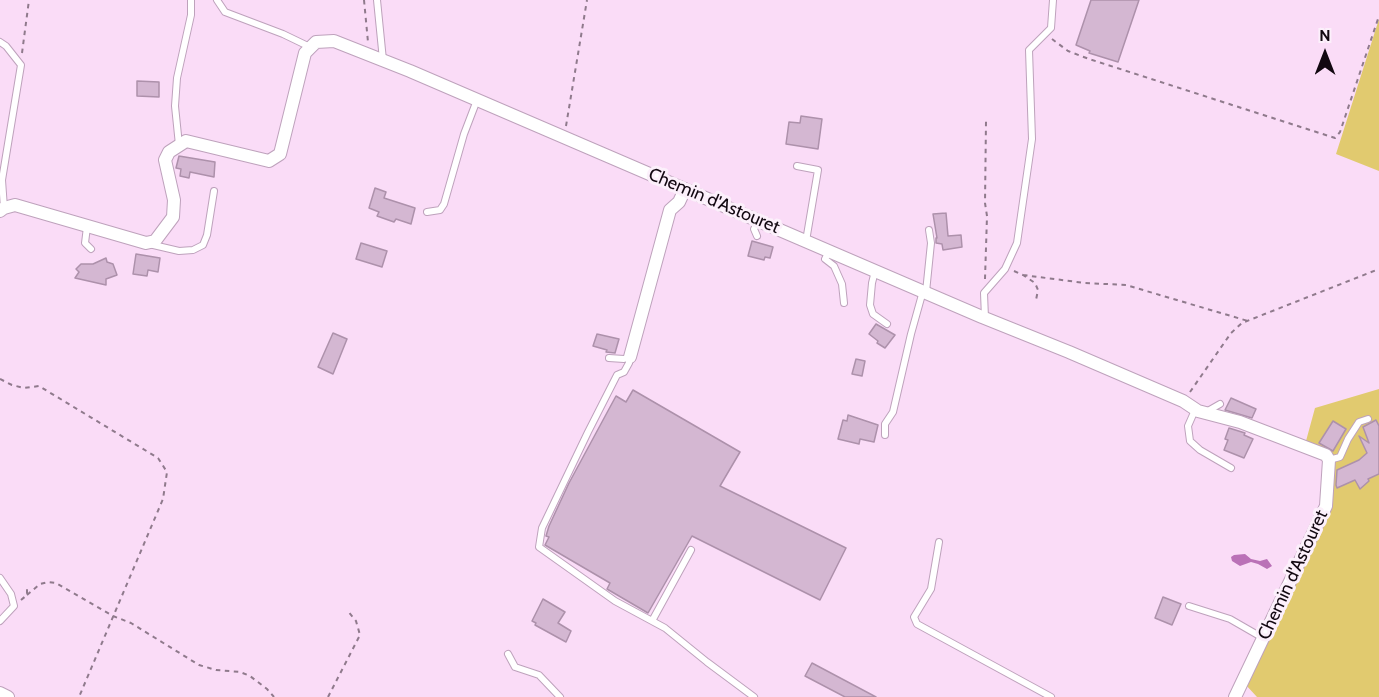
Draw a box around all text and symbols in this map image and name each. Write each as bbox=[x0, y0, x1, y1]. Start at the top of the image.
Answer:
north arrow bbox=[1295, 24, 1355, 84]
text: N bbox=[1319, 26, 1331, 45]
street label: Chemin d'Astouret bbox=[645, 164, 783, 238]
street label: Chemin d'Astouret bbox=[1253, 507, 1333, 643]

